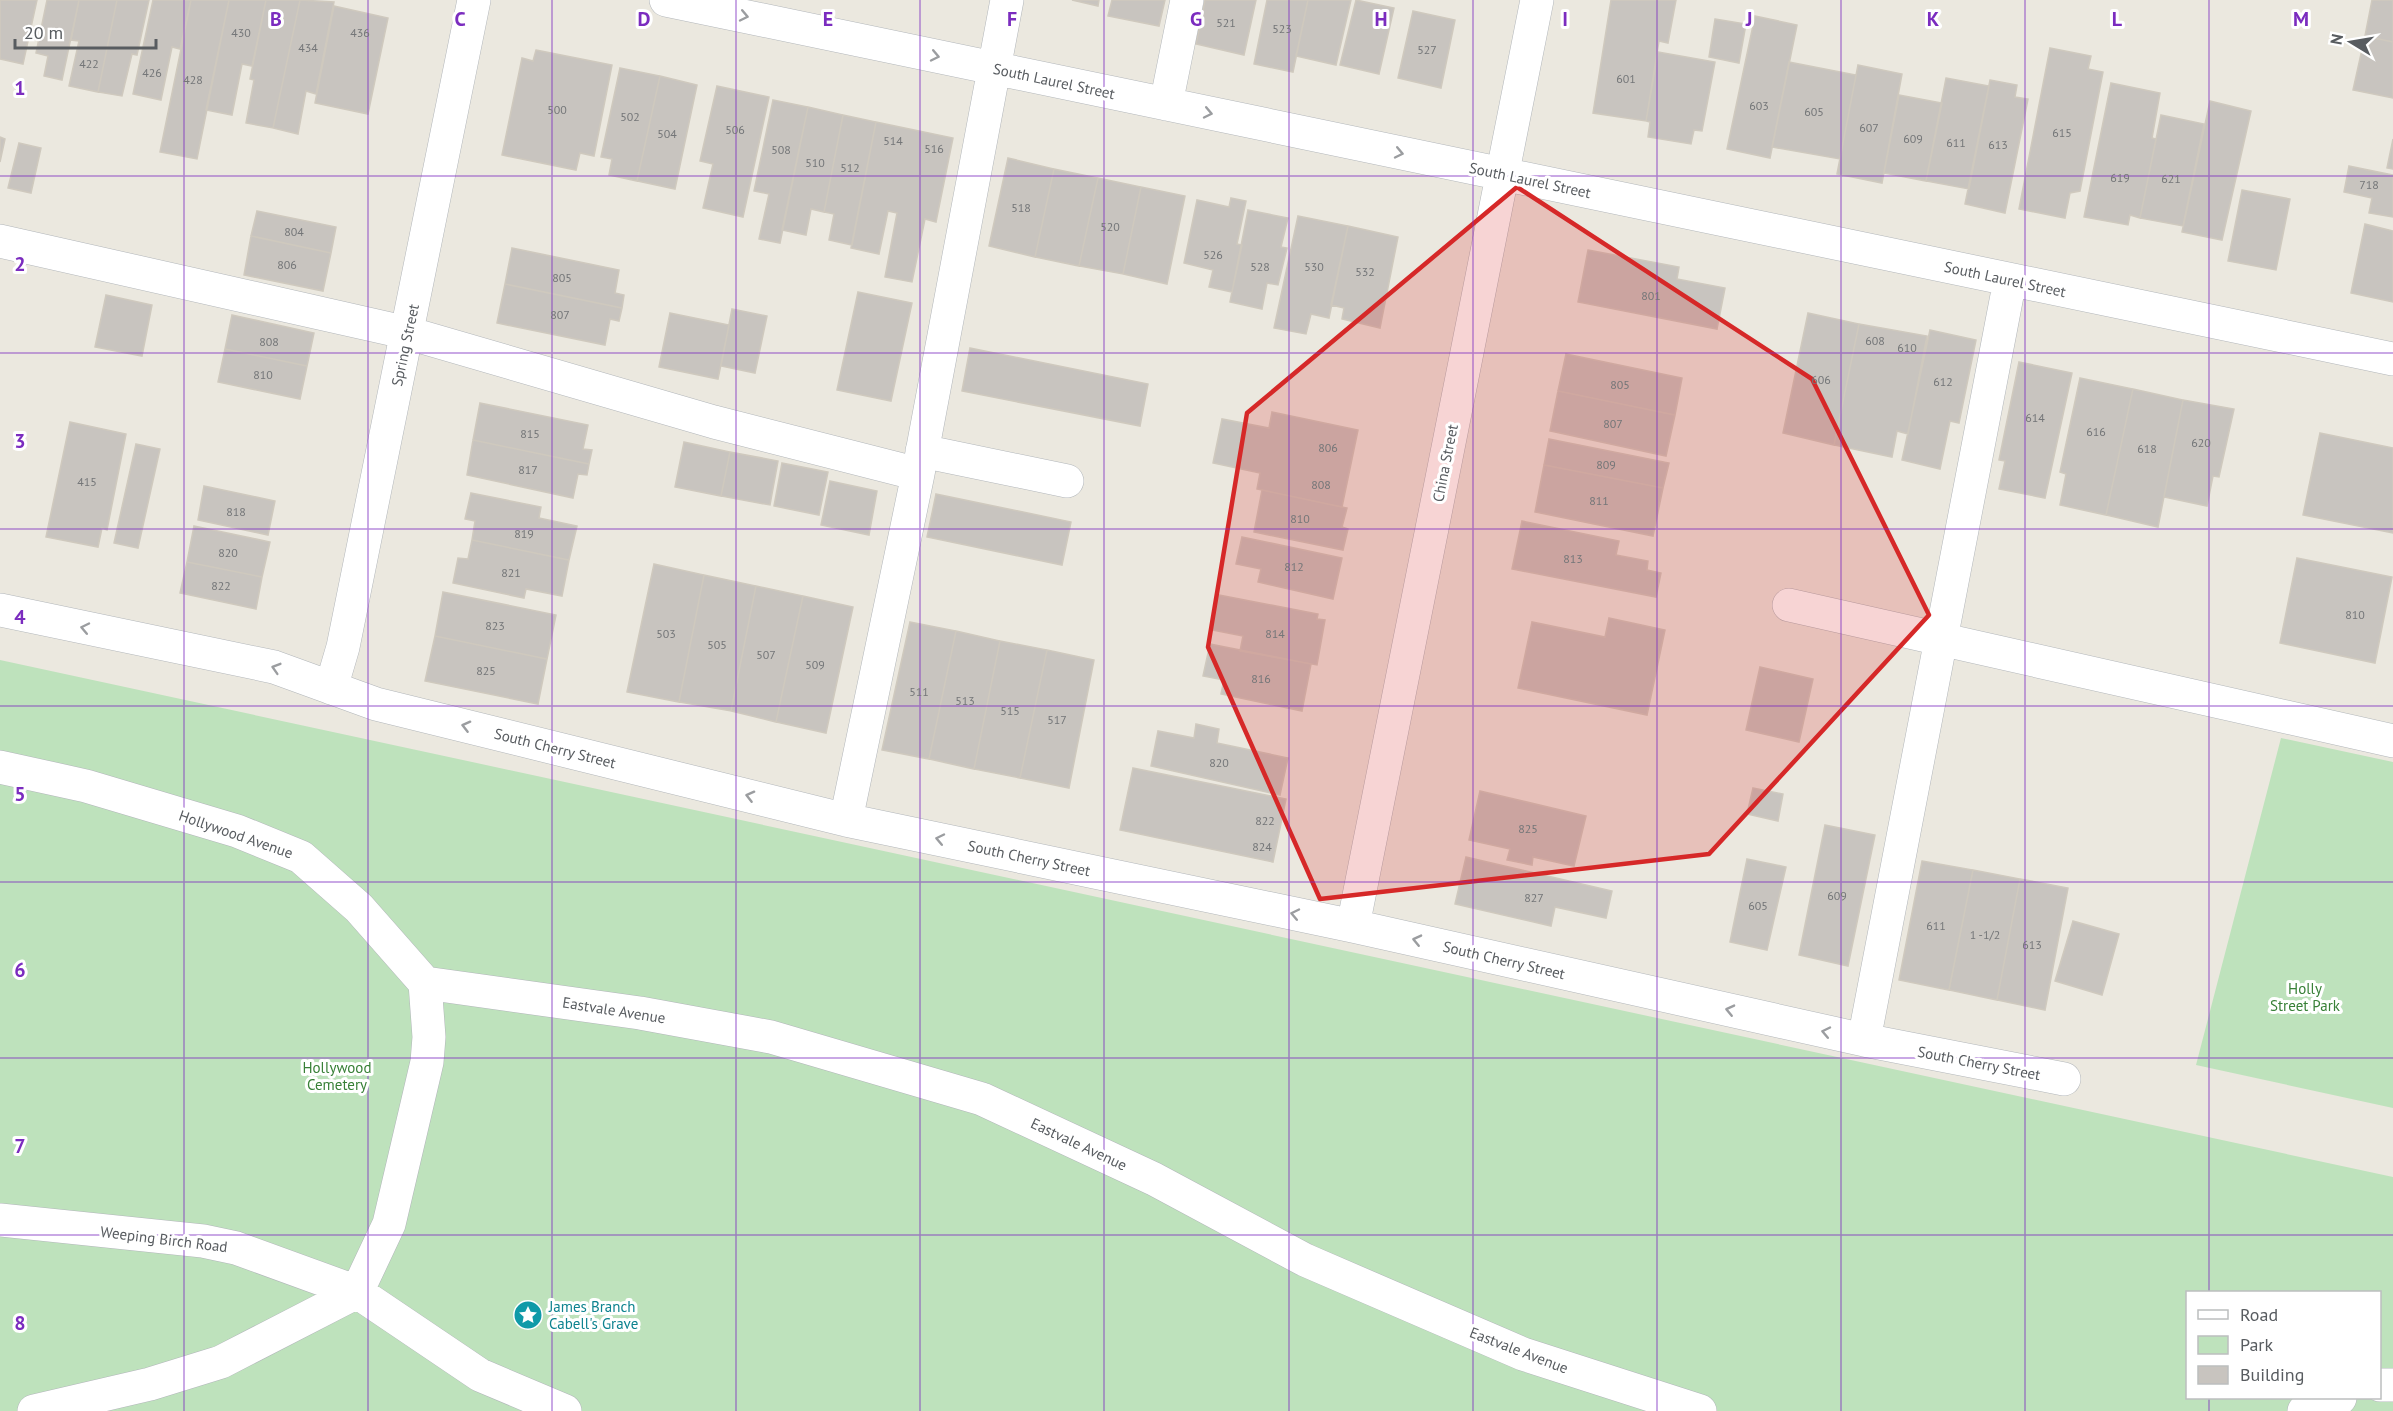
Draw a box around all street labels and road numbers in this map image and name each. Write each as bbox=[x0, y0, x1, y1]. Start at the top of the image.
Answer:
street label: South Laurel Street bbox=[991, 59, 1117, 103]
street label: South Laurel Street bbox=[1467, 158, 1593, 202]
street label: South Laurel Street bbox=[1942, 257, 2068, 301]
street label: Spring Street bbox=[387, 302, 423, 388]
street label: China Street bbox=[1428, 423, 1462, 503]
street label: South Cherry Street bbox=[492, 724, 618, 772]
street label: Hollywood Avenue bbox=[176, 806, 296, 862]
street label: South Cherry Street bbox=[966, 836, 1092, 880]
street label: South Cherry Street bbox=[1441, 937, 1567, 983]
street label: Eastvale Avenue bbox=[561, 992, 667, 1028]
street label: South Cherry Street bbox=[1916, 1042, 2042, 1084]
street label: Eastvale Avenue bbox=[1028, 1113, 1130, 1175]
street label: Weeping Birch Road bbox=[99, 1222, 229, 1256]
street label: Eastvale Avenue bbox=[1467, 1323, 1571, 1377]

